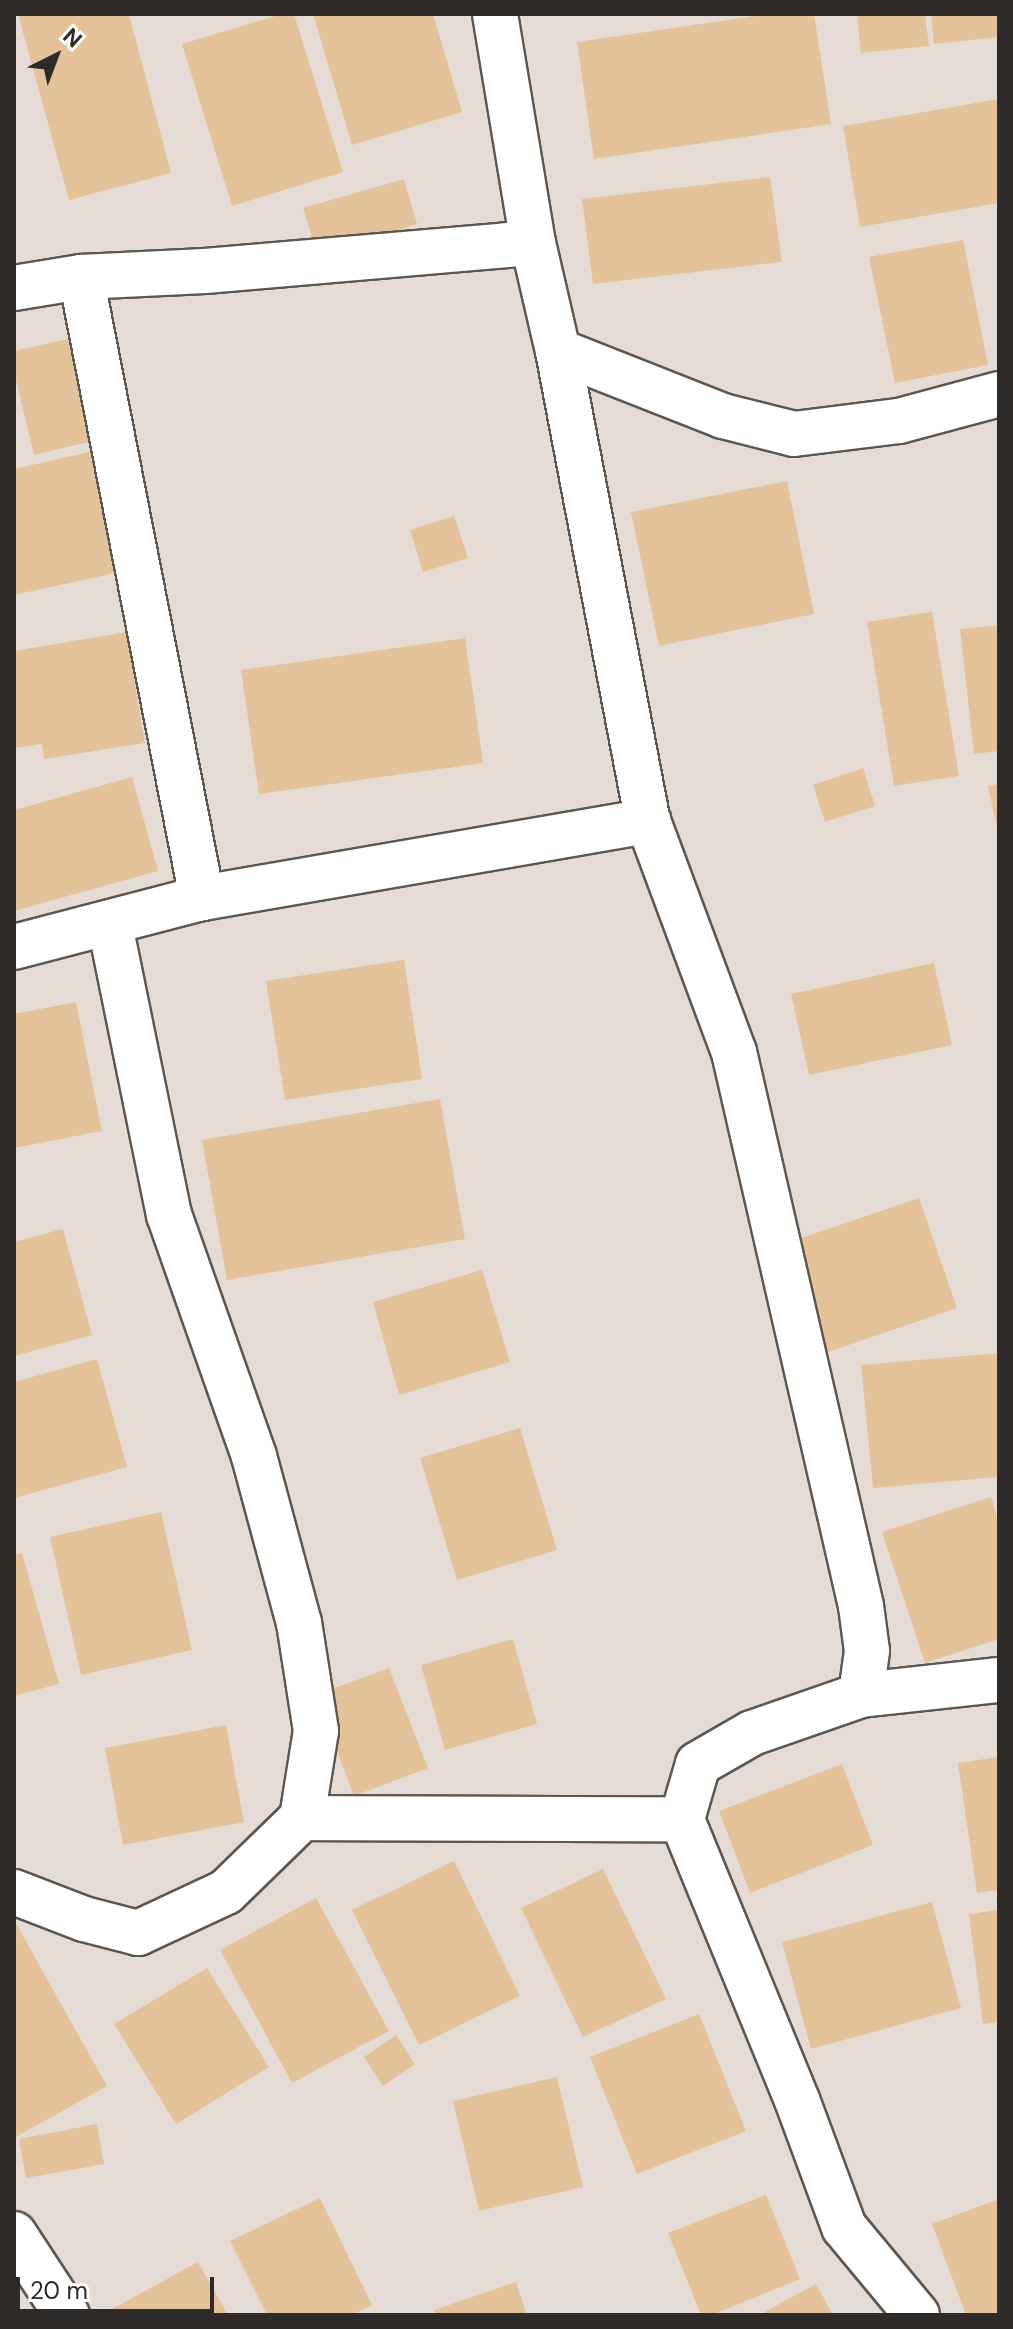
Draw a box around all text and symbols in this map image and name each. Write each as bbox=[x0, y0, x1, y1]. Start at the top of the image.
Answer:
north arrow bbox=[16, 16, 96, 96]
text: N bbox=[57, 22, 88, 54]
scale bar bbox=[20, 2261, 218, 2311]
text: 20 m bbox=[30, 2275, 88, 2306]

